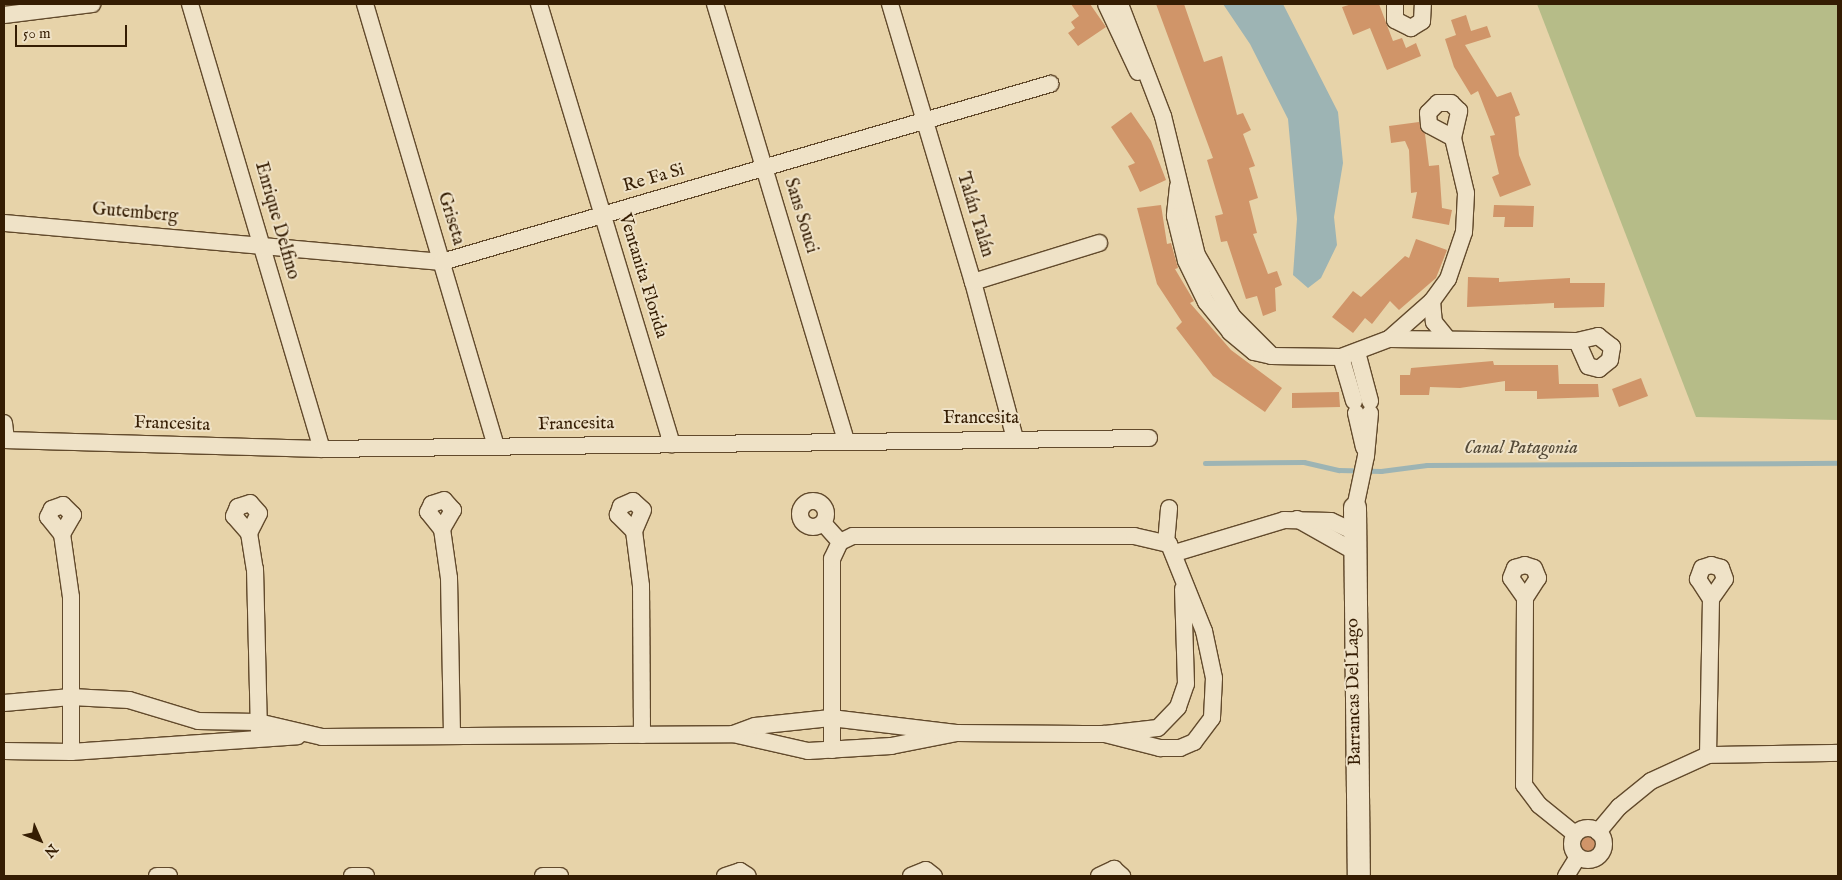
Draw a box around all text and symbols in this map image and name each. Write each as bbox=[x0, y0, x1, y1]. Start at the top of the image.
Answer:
scale bar bbox=[18, 15, 130, 47]
text: 50 m bbox=[23, 24, 51, 43]
street label: Enrique Delfino bbox=[249, 160, 303, 282]
street label: Re Fa Si bbox=[621, 160, 687, 198]
street label: Talán Talán bbox=[951, 170, 997, 260]
street label: Sans Souci bbox=[778, 176, 822, 256]
street label: Griseta bbox=[432, 190, 468, 248]
street label: Gutemberg bbox=[91, 199, 179, 229]
street label: Ventanita Florida bbox=[613, 211, 671, 341]
street label: Francesita bbox=[943, 408, 1019, 430]
street label: Francesita bbox=[134, 413, 210, 437]
street label: Francesita bbox=[538, 414, 614, 436]
water label: Canal Patagonia bbox=[1464, 438, 1578, 460]
street label: Barrancas Del Lago bbox=[1343, 618, 1367, 766]
north arrow bbox=[15, 815, 65, 865]
text: N bbox=[40, 840, 61, 861]

